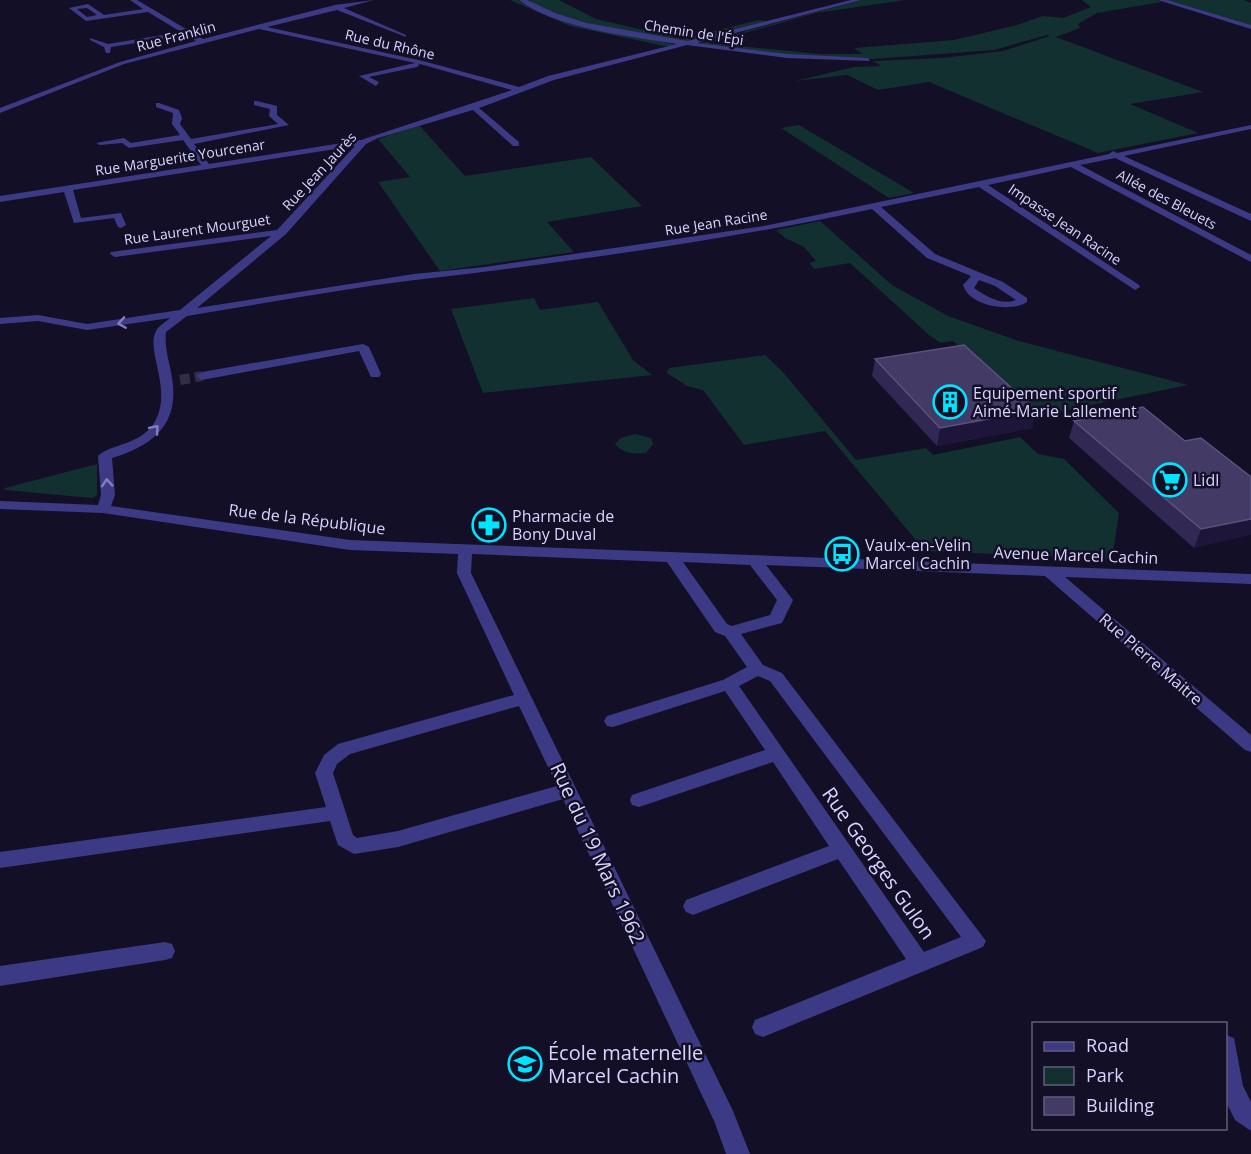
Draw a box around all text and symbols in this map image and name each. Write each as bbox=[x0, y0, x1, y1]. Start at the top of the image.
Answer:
street label: Chemin de l'Épi bbox=[643, 15, 745, 49]
street label: Rue Franklin bbox=[134, 16, 218, 56]
street label: Rue du Rhône bbox=[343, 24, 437, 64]
street label: Rue Jean Jaurès bbox=[278, 127, 361, 214]
street label: Rue Marguerite Yourcenar bbox=[94, 134, 267, 180]
street label: Allée des Bleuets bbox=[1114, 165, 1221, 233]
street label: Impasse Jean Racine bbox=[1005, 179, 1125, 269]
street label: Rue Jean Racine bbox=[663, 205, 769, 239]
street label: Rue Laurent Mourguet bbox=[123, 209, 271, 249]
one-way arrow bbox=[117, 316, 126, 328]
place label: Equipement sportif Aimé-Marie Lallement bbox=[973, 382, 1137, 422]
building icon: Equipement sportif Aimé-Marie Lallement bbox=[932, 384, 968, 420]
one-way arrow bbox=[148, 425, 159, 436]
supermarket icon: Lidl bbox=[1152, 462, 1188, 498]
place label: Lidl bbox=[1193, 469, 1219, 491]
one-way arrow bbox=[101, 478, 114, 487]
street label: Rue de la République bbox=[227, 498, 387, 540]
place label: Pharmacie de Bony Duval bbox=[512, 505, 614, 545]
pharmacy icon: Pharmacie de Bony Duval bbox=[471, 507, 507, 543]
place label: Vaulx-en-Velin Marcel Cachin bbox=[865, 534, 971, 574]
bus stop icon: Vaulx-en-Velin Marcel Cachin bbox=[824, 536, 860, 572]
street label: Avenue Marcel Cachin bbox=[993, 541, 1159, 569]
street label: Rue Pierre Maitre bbox=[1095, 608, 1207, 710]
street label: Rue du 19 Mars 1962 bbox=[544, 758, 652, 948]
street label: Rue Georges Gulon bbox=[816, 782, 942, 944]
legend bbox=[1032, 1022, 1227, 1130]
text: Road bbox=[1086, 1033, 1129, 1057]
place label: École maternelle Marcel Cachin bbox=[548, 1039, 703, 1089]
school or university icon: École maternelle Marcel Cachin bbox=[507, 1046, 543, 1082]
text: Park bbox=[1086, 1063, 1124, 1087]
text: Building bbox=[1086, 1093, 1154, 1117]

